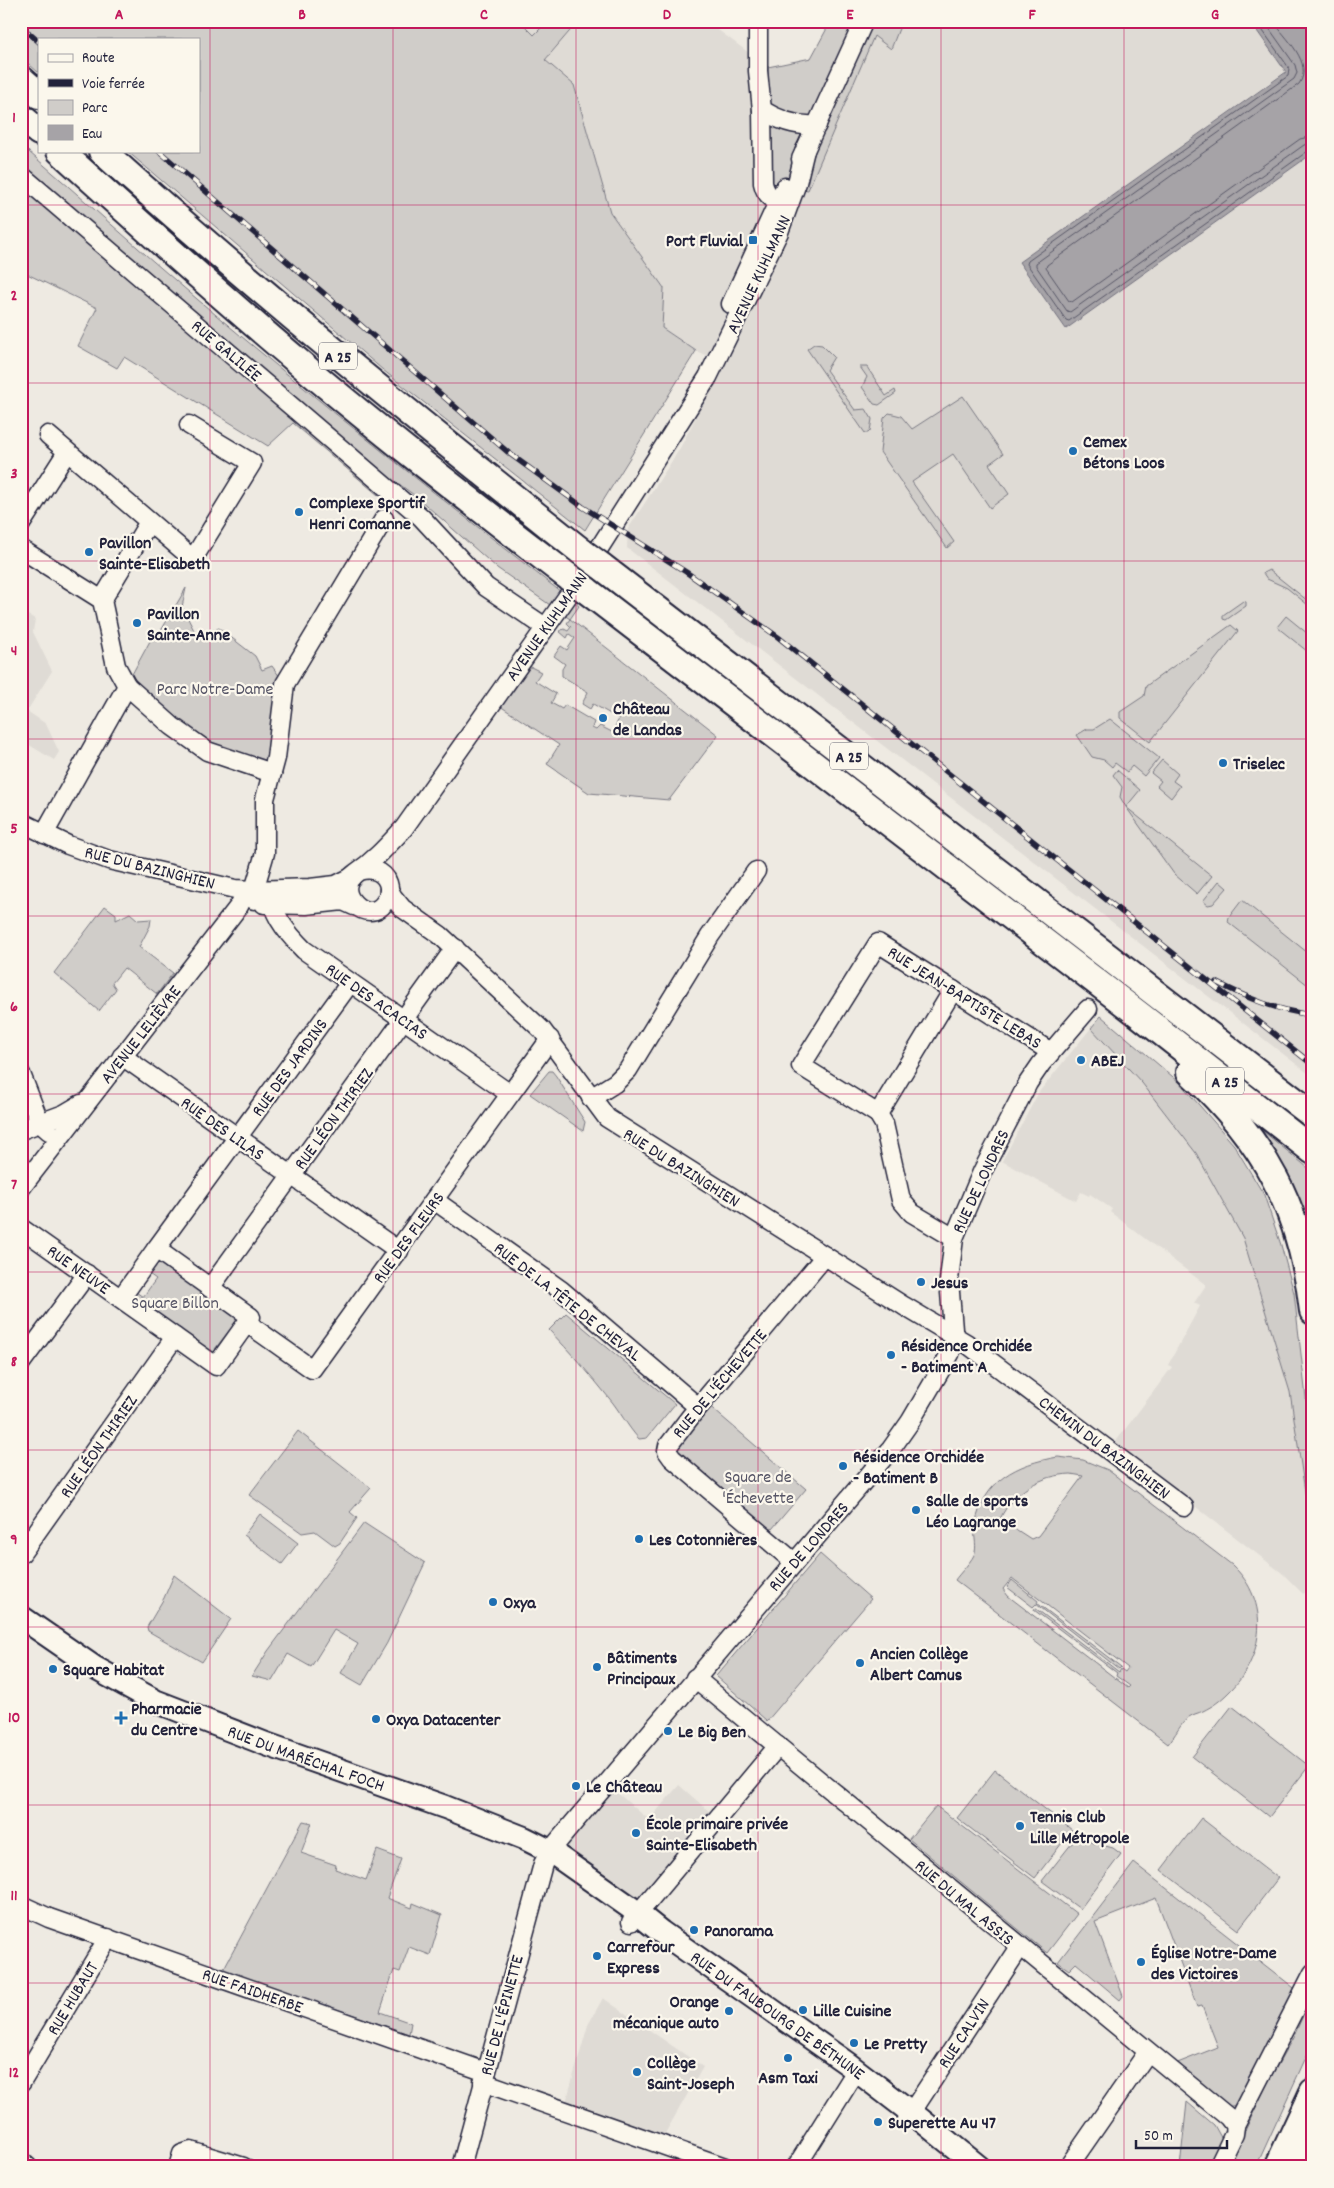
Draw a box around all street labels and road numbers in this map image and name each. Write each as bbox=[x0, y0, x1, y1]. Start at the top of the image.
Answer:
street label: AVENUE KUHLMANN bbox=[722, 212, 799, 338]
street label: RUE GALILÉE bbox=[185, 315, 266, 389]
road number: A 25 bbox=[319, 342, 357, 370]
street label: AVENUE KUHLMANN bbox=[501, 568, 595, 687]
road number: A 25 bbox=[830, 742, 868, 769]
street label: RUE DU BAZINGHIEN bbox=[82, 841, 217, 898]
street label: RUE JEAN-BAPTISTE LEBAS bbox=[882, 941, 1046, 1057]
street label: RUE DES ACACIAS bbox=[319, 958, 432, 1048]
street label: AVENUE LELIÈVRE bbox=[96, 981, 188, 1090]
street label: RUE DES JARDINS bbox=[247, 1014, 335, 1123]
street label: RUE LÉON THIRIEZ bbox=[289, 1063, 381, 1176]
road number: A 25 bbox=[1206, 1068, 1244, 1094]
street label: RUE DES LILAS bbox=[175, 1092, 269, 1168]
street label: RUE DU BAZINGHIEN bbox=[617, 1123, 744, 1215]
street label: RUE DE LONDRES bbox=[947, 1126, 1017, 1238]
street label: RUE DES FLEURS bbox=[368, 1187, 452, 1290]
street label: RUE DE LA TÊTE DE CHEVAL bbox=[487, 1237, 646, 1369]
street label: RUE NEUVE bbox=[41, 1240, 114, 1302]
street label: RUE DE L'ÉCHEVETTE bbox=[668, 1324, 774, 1445]
street label: RUE LÉON THIRIEZ bbox=[55, 1391, 145, 1504]
street label: CHEMIN DU BAZINGHIEN bbox=[1032, 1391, 1175, 1507]
street label: RUE DE LONDRES bbox=[764, 1497, 856, 1598]
street label: RUE DU MARÉCHAL FOCH bbox=[223, 1720, 387, 1800]
street label: RUE DU MAL ASSIS bbox=[908, 1855, 1019, 1953]
street label: RUE DU FAUBOURG DE BÉTHUNE bbox=[684, 1946, 869, 2087]
street label: RUE DE L'ÉPINETTE bbox=[475, 1953, 532, 2079]
street label: RUE HUBAUT bbox=[42, 1958, 106, 2041]
street label: RUE FAIDHERBE bbox=[198, 1963, 306, 2021]
street label: RUE CALVIN bbox=[933, 1994, 997, 2074]

